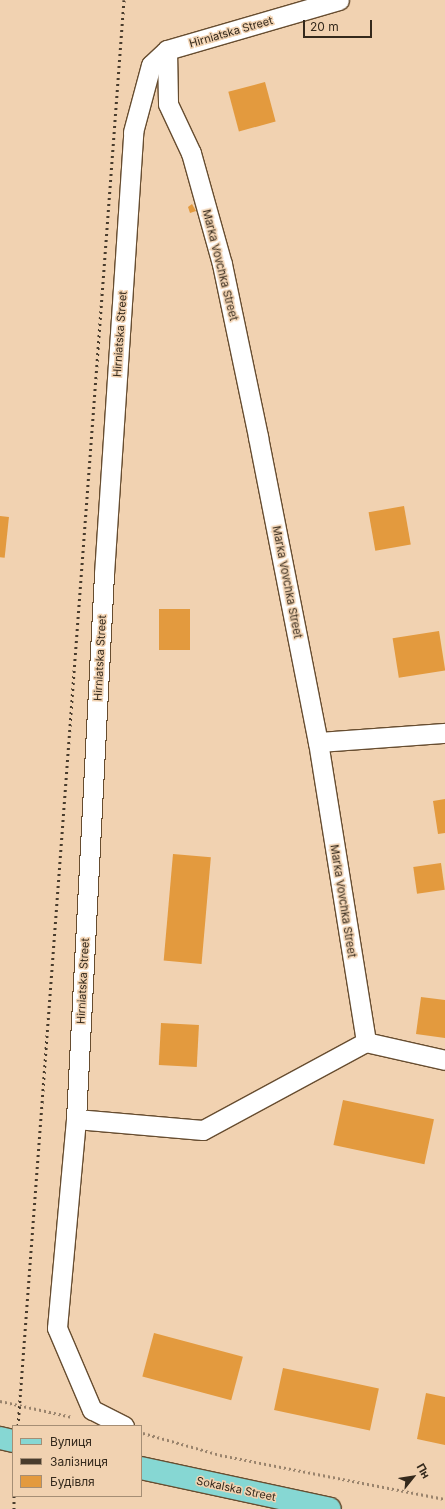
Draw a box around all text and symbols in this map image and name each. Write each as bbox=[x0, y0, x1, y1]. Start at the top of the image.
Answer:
scale bar bbox=[305, 12, 374, 38]
street label: Hirniatska Street bbox=[188, 14, 274, 50]
text: 20 m bbox=[310, 19, 339, 34]
street label: Marka Vovchka Street bbox=[200, 208, 240, 322]
street label: Hirniatska Street bbox=[110, 291, 130, 377]
street label: Marka Vovchka Street bbox=[270, 525, 304, 639]
street label: Hirniatska Street bbox=[91, 615, 109, 701]
street label: Marka Vovchka Street bbox=[328, 844, 358, 958]
street label: Hirniatska Street bbox=[74, 938, 92, 1024]
legend bbox=[12, 1425, 142, 1497]
text: Вулиця bbox=[50, 1434, 92, 1449]
text: Залізниця bbox=[50, 1454, 108, 1469]
north arrow bbox=[393, 1457, 433, 1497]
text: Пн bbox=[414, 1461, 433, 1481]
text: Будівля bbox=[50, 1474, 95, 1489]
street label: Sokalska Street bbox=[195, 1474, 277, 1504]

